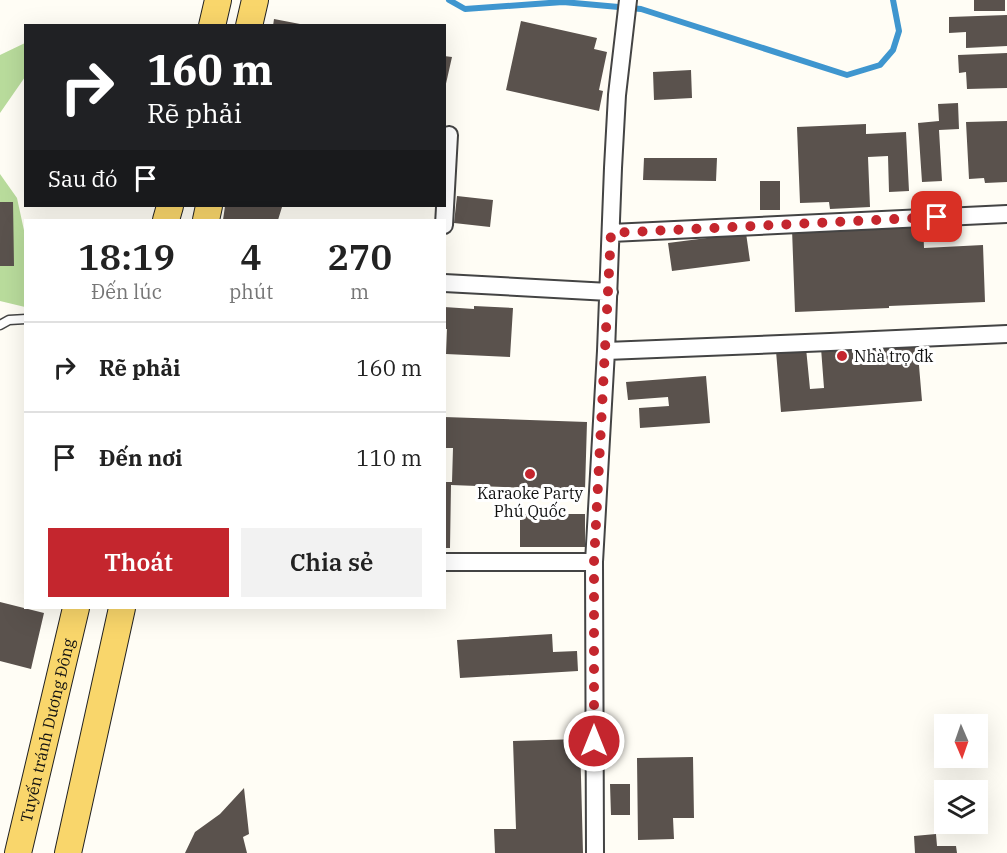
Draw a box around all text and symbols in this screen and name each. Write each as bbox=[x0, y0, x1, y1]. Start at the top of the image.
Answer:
text: 160 m bbox=[147, 42, 273, 97]
icon: right bbox=[48, 48, 126, 126]
text: Rẽ phải bbox=[147, 95, 242, 130]
icon: arrive bbox=[129, 162, 162, 195]
text: Sau đó bbox=[48, 164, 117, 193]
pin bbox=[911, 191, 962, 242]
icon: arrive bbox=[920, 200, 953, 233]
text: 18:19 bbox=[78, 233, 175, 280]
text: 4 bbox=[240, 233, 262, 280]
text: 270 bbox=[327, 233, 392, 280]
text: Đến lúc bbox=[91, 278, 162, 305]
text: phút bbox=[229, 278, 273, 305]
text: m bbox=[350, 278, 369, 305]
place label: Nhà trọ đk bbox=[854, 346, 934, 366]
marker: Nhà trọ đk bbox=[835, 349, 849, 363]
icon: right bbox=[48, 351, 81, 384]
text: Rẽ phải bbox=[99, 353, 180, 382]
text: 160 m bbox=[356, 353, 422, 382]
icon: arrive bbox=[48, 441, 81, 474]
text: Đến nơi bbox=[99, 443, 182, 472]
text: 110 m bbox=[356, 443, 422, 472]
marker: Karaoke Party Phú Quốc bbox=[523, 467, 537, 481]
place label: Karaoke Party Phú Quốc bbox=[477, 483, 583, 521]
button: Thoát bbox=[48, 528, 229, 597]
button: Chia sẻ bbox=[241, 528, 422, 597]
street label: Tuyến tránh Dương Đông bbox=[16, 636, 79, 824]
position arrow bbox=[562, 709, 626, 773]
north arrow bbox=[934, 714, 988, 768]
map controls bbox=[934, 714, 988, 834]
button: layers bbox=[934, 780, 988, 834]

